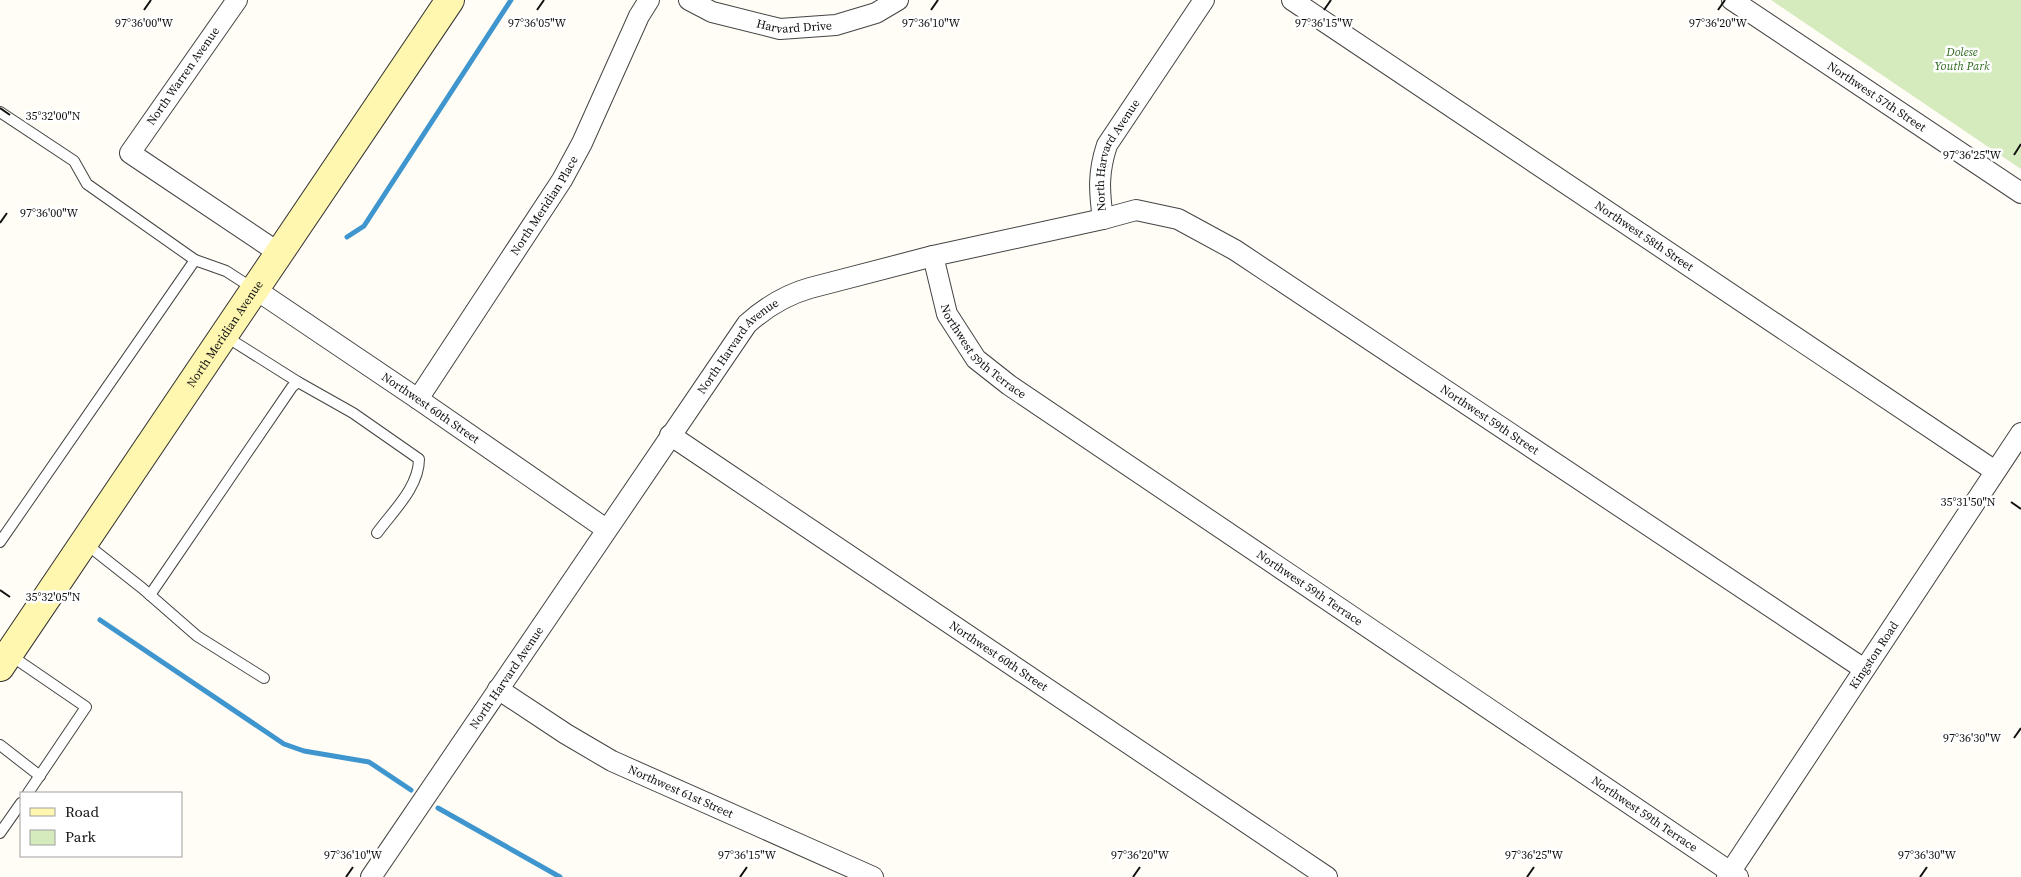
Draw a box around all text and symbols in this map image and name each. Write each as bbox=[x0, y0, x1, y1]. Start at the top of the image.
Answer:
text: 97°36'00"W bbox=[115, 15, 173, 31]
text: 97°36'05"W bbox=[508, 15, 566, 31]
street label: Harvard Drive bbox=[755, 15, 832, 37]
text: 97°36'10"W bbox=[902, 15, 960, 31]
text: 97°36'15"W bbox=[1295, 15, 1353, 31]
text: 97°36'20"W bbox=[1689, 15, 1747, 31]
street label: North Warren Avenue bbox=[143, 24, 223, 128]
park label: Dolese Youth Park bbox=[1934, 44, 1990, 74]
street label: Northwest 57th Street bbox=[1824, 58, 1929, 135]
street label: North Harvard Avenue bbox=[1092, 96, 1143, 212]
text: 35°32'00"N bbox=[25, 108, 81, 124]
text: 97°36'25"W bbox=[1943, 147, 2001, 163]
street label: North Meridian Place bbox=[507, 153, 582, 258]
street label: Northwest 58th Street bbox=[1592, 197, 1697, 275]
text: 97°36'00"W bbox=[20, 205, 78, 221]
street label: North Meridian Avenue bbox=[183, 277, 267, 390]
street label: North Harvard Avenue bbox=[694, 295, 781, 397]
street label: Northwest 59th Terrace bbox=[937, 302, 1029, 402]
street label: Northwest 60th Street bbox=[378, 369, 483, 447]
street label: Northwest 59th Street bbox=[1437, 381, 1542, 458]
text: 35°31'50"N bbox=[1940, 494, 1996, 510]
street label: Northwest 59th Terrace bbox=[1254, 546, 1366, 629]
text: 35°32'05"N bbox=[25, 589, 81, 605]
street label: Northwest 60th Street bbox=[946, 617, 1051, 695]
street label: Kingston Road bbox=[1846, 618, 1902, 692]
street label: North Harvard Avenue bbox=[466, 623, 547, 732]
text: 97°36'30"W bbox=[1943, 730, 2001, 746]
street label: Northwest 61st Street bbox=[626, 761, 736, 822]
street label: Northwest 59th Terrace bbox=[1588, 772, 1701, 855]
legend bbox=[20, 792, 182, 857]
text: Road bbox=[65, 801, 99, 822]
text: Park bbox=[65, 826, 97, 847]
text: 97°36'10"W bbox=[324, 847, 382, 863]
text: 97°36'15"W bbox=[718, 847, 776, 863]
text: 97°36'20"W bbox=[1111, 847, 1169, 863]
text: 97°36'25"W bbox=[1505, 847, 1563, 863]
text: 97°36'30"W bbox=[1898, 847, 1956, 863]

